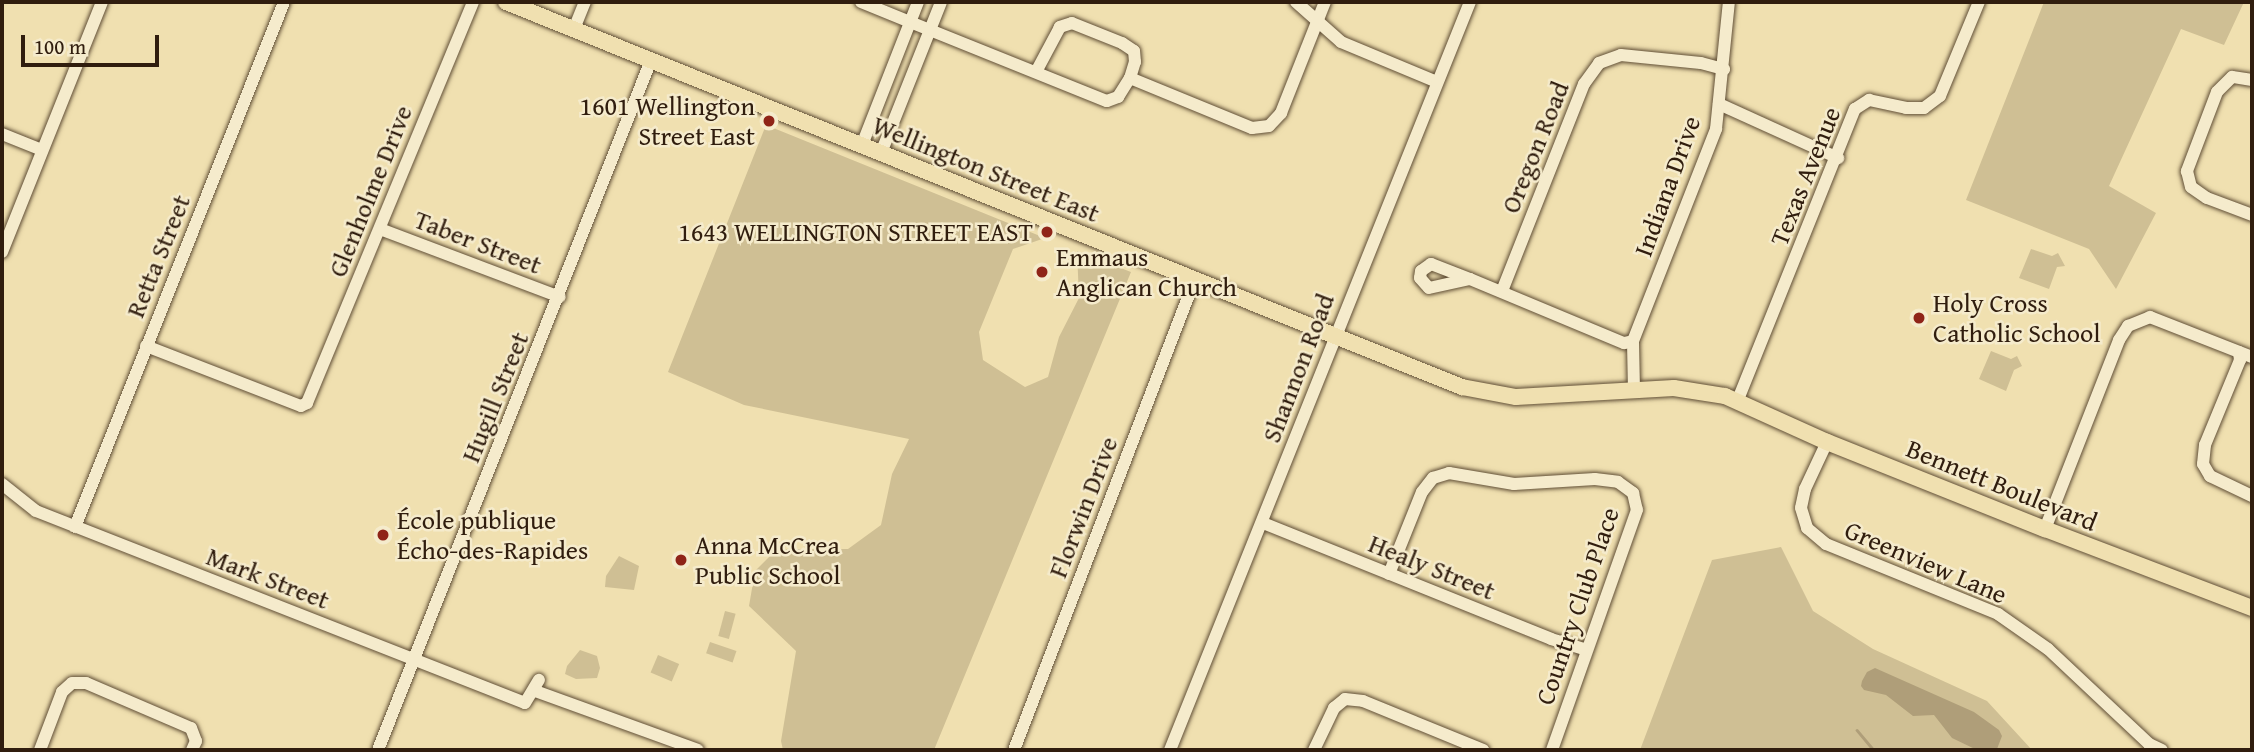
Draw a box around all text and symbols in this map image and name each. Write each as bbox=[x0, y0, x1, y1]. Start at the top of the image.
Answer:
scale bar bbox=[24, 21, 163, 65]
text: 100 m bbox=[34, 31, 86, 62]
street label: Oregon Road bbox=[1494, 77, 1576, 217]
place label: 1601 Wellington Street East bbox=[579, 90, 755, 152]
street label: Glenholme Drive bbox=[321, 101, 419, 281]
street label: Texas Avenue bbox=[1763, 102, 1847, 250]
street label: Wellington Street East bbox=[868, 109, 1104, 229]
street label: Indiana Drive bbox=[1627, 112, 1707, 260]
marker: 1601 Wellington Street East bbox=[761, 113, 777, 129]
street label: Retta Street bbox=[119, 190, 197, 322]
street label: Taber Street bbox=[410, 203, 546, 281]
place label: 1643 WELLINGTON STREET EAST bbox=[678, 216, 1033, 248]
marker: 1643 WELLINGTON STREET EAST bbox=[1039, 224, 1055, 240]
place label: Emmaus Anglican Church bbox=[1056, 241, 1237, 302]
marker: Emmaus Anglican Church bbox=[1034, 264, 1050, 280]
place label: Holy Cross Catholic School bbox=[1933, 287, 2101, 348]
street label: Shannon Road bbox=[1255, 289, 1341, 447]
marker: Holy Cross Catholic School bbox=[1911, 310, 1927, 326]
street label: Hugill Street bbox=[455, 327, 535, 467]
street label: Florwin Drive bbox=[1042, 432, 1124, 582]
street label: Bennett Boulevard bbox=[1902, 433, 2102, 537]
street label: Country Club Place bbox=[1529, 503, 1625, 709]
place label: École publique Écho-des-Rapides bbox=[397, 504, 588, 566]
street label: Greenview Lane bbox=[1840, 514, 2012, 610]
marker: École publique Écho-des-Rapides bbox=[375, 527, 391, 543]
street label: Healy Street bbox=[1364, 528, 1500, 606]
place label: Anna McCrea Public School bbox=[695, 529, 841, 590]
street label: Mark Street bbox=[202, 540, 334, 616]
marker: Anna McCrea Public School bbox=[673, 552, 689, 568]

